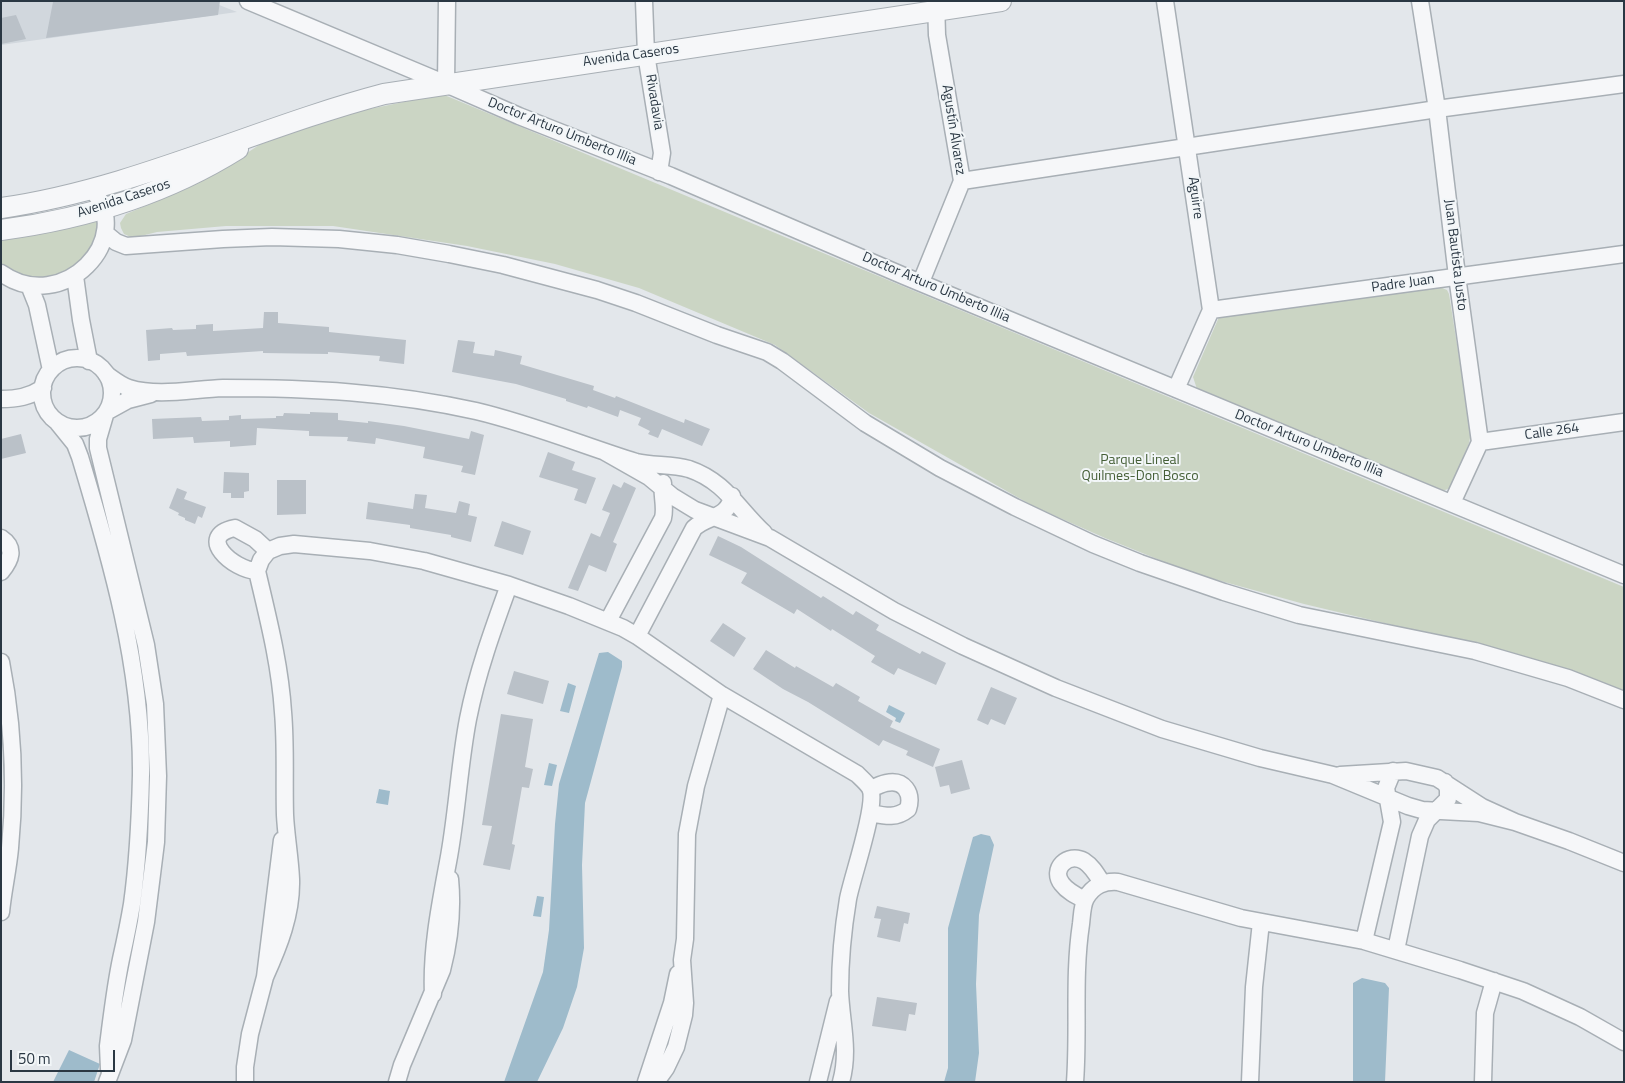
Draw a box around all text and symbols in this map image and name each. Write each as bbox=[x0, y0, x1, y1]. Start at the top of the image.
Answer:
street label: Avenida Caseros bbox=[582, 41, 680, 71]
street label: Rivadavia bbox=[641, 73, 667, 131]
street label: Agustín Álvarez bbox=[938, 84, 968, 176]
street label: Doctor Arturo Umberto Illia bbox=[485, 94, 639, 170]
street label: Avenida Caseros bbox=[75, 176, 173, 222]
street label: Aguirre bbox=[1184, 176, 1206, 220]
street label: Juan Bautista Justo bbox=[1440, 198, 1470, 312]
street label: Doctor Arturo Umberto Illia bbox=[860, 249, 1012, 327]
street label: Padre Juan bbox=[1370, 271, 1436, 297]
street label: Doctor Arturo Umberto Illia bbox=[1232, 406, 1386, 482]
street label: Calle 264 bbox=[1524, 420, 1580, 444]
park label: Parque Lineal Quilmes-Don Bosco bbox=[1081, 453, 1199, 486]
scale bar bbox=[12, 1040, 118, 1072]
text: 50 m bbox=[18, 1047, 51, 1070]

